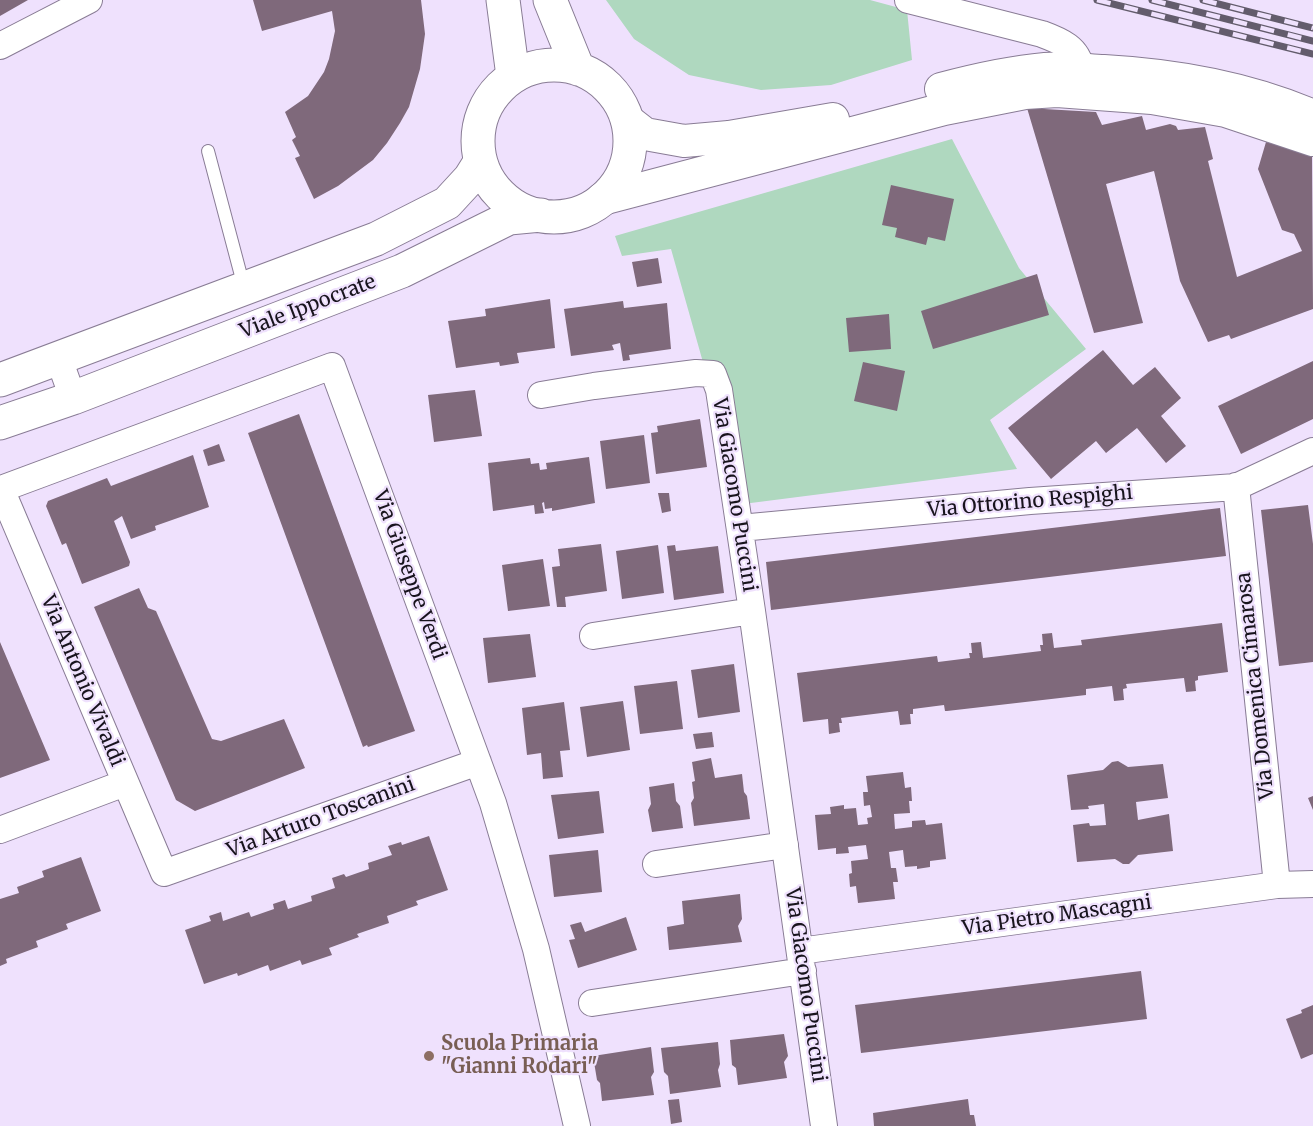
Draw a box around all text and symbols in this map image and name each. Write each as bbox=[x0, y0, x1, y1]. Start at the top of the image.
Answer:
street label: Viale Ippocrate bbox=[237, 270, 379, 344]
street label: Via Giacomo Puccini bbox=[707, 396, 761, 594]
street label: Via Ottorino Respighi bbox=[926, 481, 1134, 523]
street label: Via Giuseppe Verdi bbox=[367, 487, 451, 663]
street label: Via Domenica Cimarosa bbox=[1232, 571, 1280, 801]
street label: Via Antonio Vivaldi bbox=[35, 592, 129, 770]
street label: Via Arturo Toscanini bbox=[224, 773, 418, 863]
street label: Via Giacomo Puccini bbox=[779, 886, 831, 1084]
street label: Via Pietro Mascagni bbox=[961, 891, 1153, 941]
place label: Scuola Primaria "Gianni Rodari" bbox=[441, 1032, 598, 1079]
marker: Scuola Primaria "Gianni Rodari" bbox=[422, 1049, 436, 1063]

